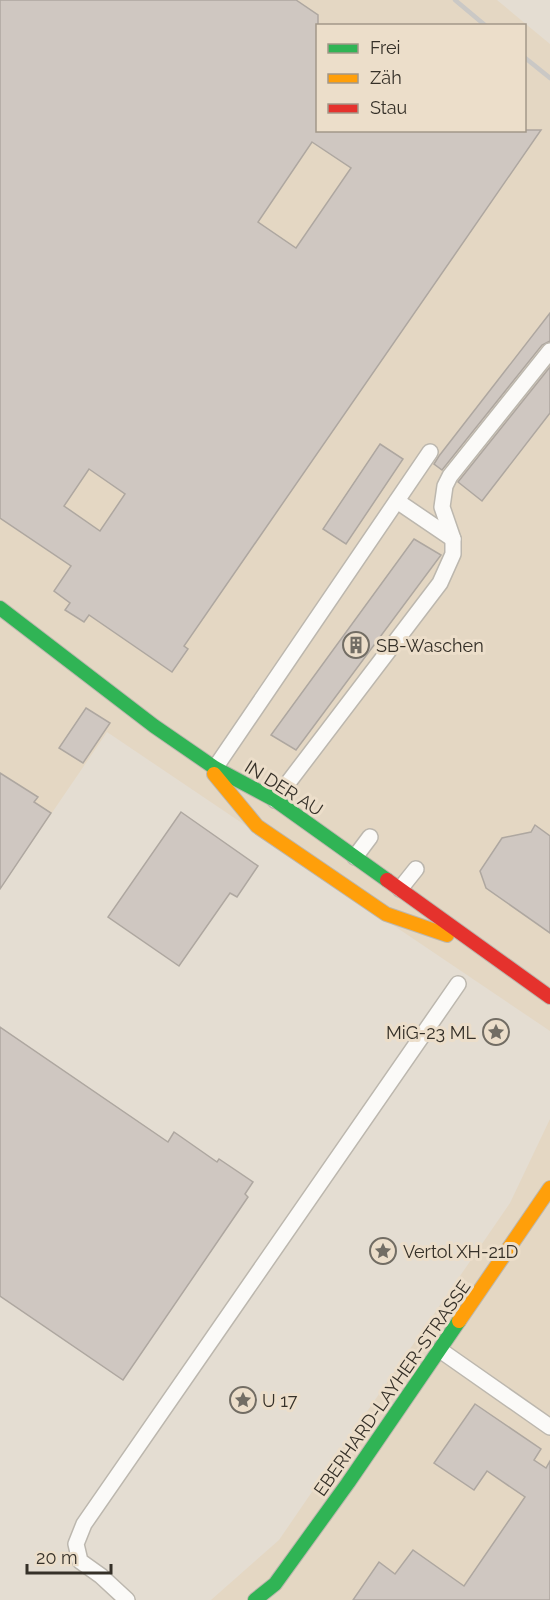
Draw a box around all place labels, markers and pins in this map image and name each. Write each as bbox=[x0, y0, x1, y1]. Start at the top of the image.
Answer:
building icon: SB-Waschen bbox=[341, 630, 371, 660]
place label: SB-Waschen bbox=[376, 635, 484, 656]
place icon: MiG-23 ML bbox=[481, 1017, 511, 1047]
place label: MiG-23 ML bbox=[386, 1022, 476, 1043]
place icon: Vertol XH-21D bbox=[368, 1236, 398, 1266]
place label: Vertol XH-21D bbox=[403, 1241, 518, 1262]
place icon: U 17 bbox=[228, 1385, 258, 1415]
place label: U 17 bbox=[262, 1390, 298, 1411]

